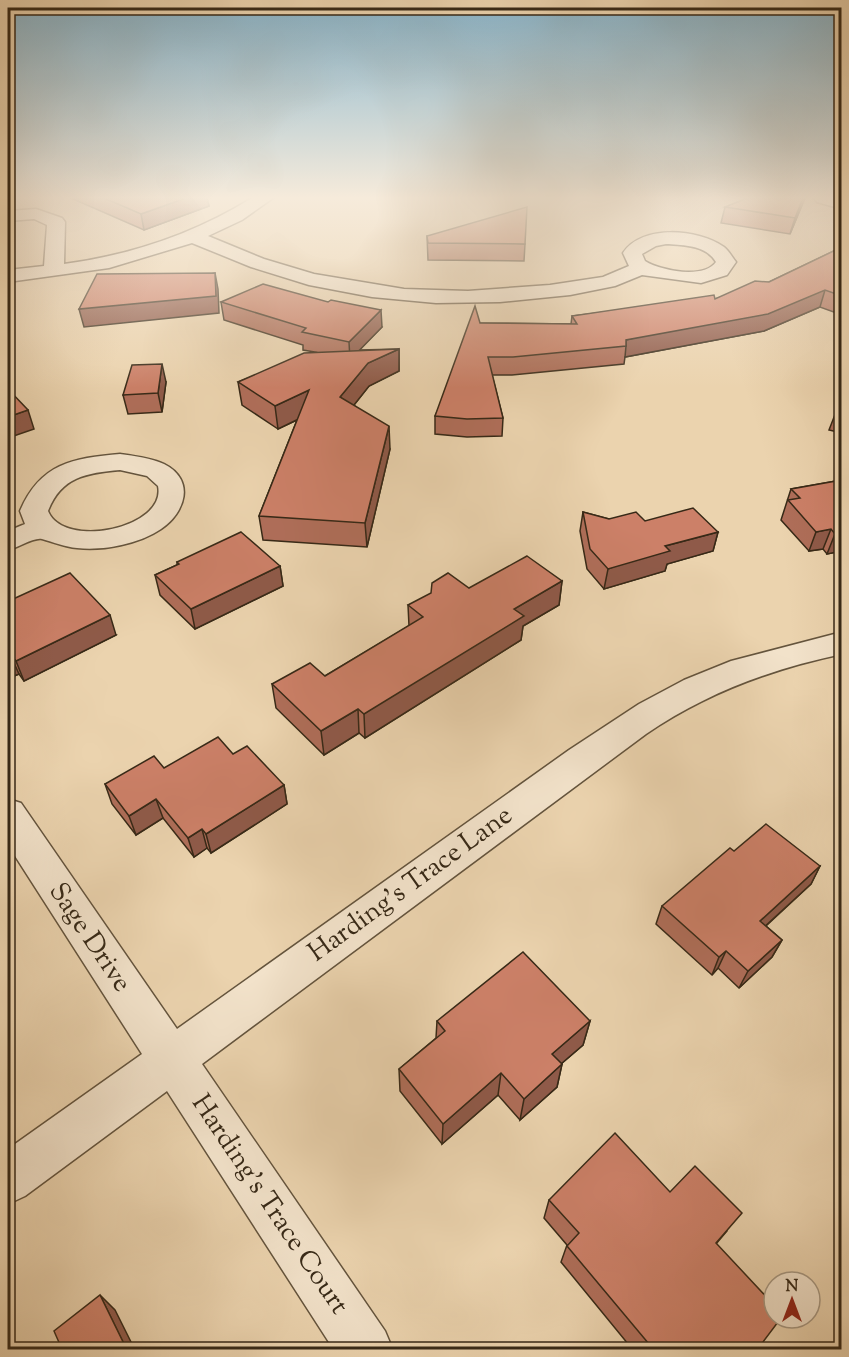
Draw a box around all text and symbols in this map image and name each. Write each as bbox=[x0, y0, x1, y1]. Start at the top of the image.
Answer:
street label: Harding's Trace Lane bbox=[301, 797, 521, 973]
street label: Sage Drive bbox=[38, 875, 140, 1001]
street label: Harding's Trace Court bbox=[181, 1087, 357, 1323]
north arrow bbox=[762, 1270, 822, 1330]
text: N bbox=[786, 1276, 799, 1299]

